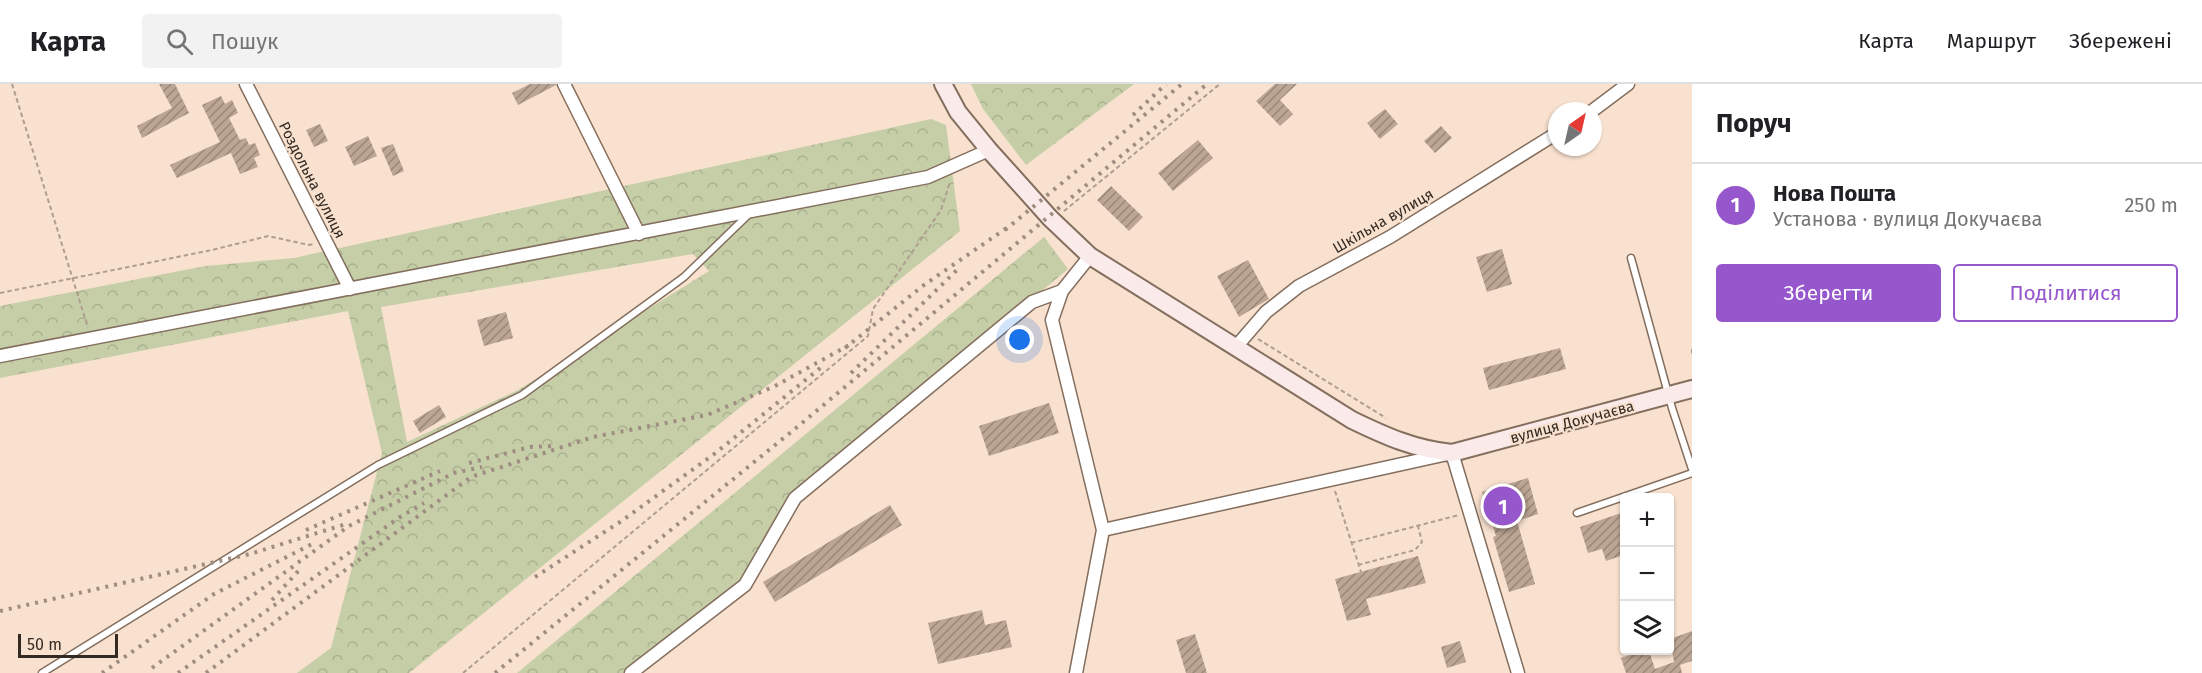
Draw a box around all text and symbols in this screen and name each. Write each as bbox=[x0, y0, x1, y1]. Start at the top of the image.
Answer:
search box bbox=[142, 14, 562, 68]
text: Карта bbox=[30, 25, 106, 58]
icon: search bbox=[163, 25, 196, 58]
text: Пошук bbox=[211, 28, 278, 55]
text: Карта bbox=[1858, 28, 1914, 54]
text: Маршрут bbox=[1947, 28, 2036, 54]
text: Збережені bbox=[2069, 28, 2172, 54]
north arrow bbox=[1548, 102, 1602, 156]
text: Поруч bbox=[1716, 108, 1792, 139]
street label: Роздольна вулиця bbox=[275, 119, 349, 241]
text: Нова Пошта bbox=[1773, 180, 1896, 207]
street label: Шкільна вулиця bbox=[1329, 185, 1437, 257]
text: 1 bbox=[1731, 193, 1740, 217]
text: 250 m bbox=[2124, 193, 2178, 217]
text: Установа · вулиця Докучаєва bbox=[1773, 207, 2042, 231]
button: Зберегти bbox=[1716, 264, 1941, 322]
button: Поділитися bbox=[1953, 264, 2178, 322]
your location bbox=[1005, 325, 1034, 354]
street label: вулиця Докучаєва bbox=[1508, 397, 1636, 447]
pin: 1 bbox=[1484, 484, 1522, 528]
map controls bbox=[1620, 493, 1674, 655]
button: + bbox=[1620, 493, 1674, 547]
button: − bbox=[1620, 547, 1674, 601]
button: layers bbox=[1620, 601, 1674, 655]
scale bar bbox=[18, 631, 118, 658]
text: 50 m bbox=[27, 635, 62, 654]

